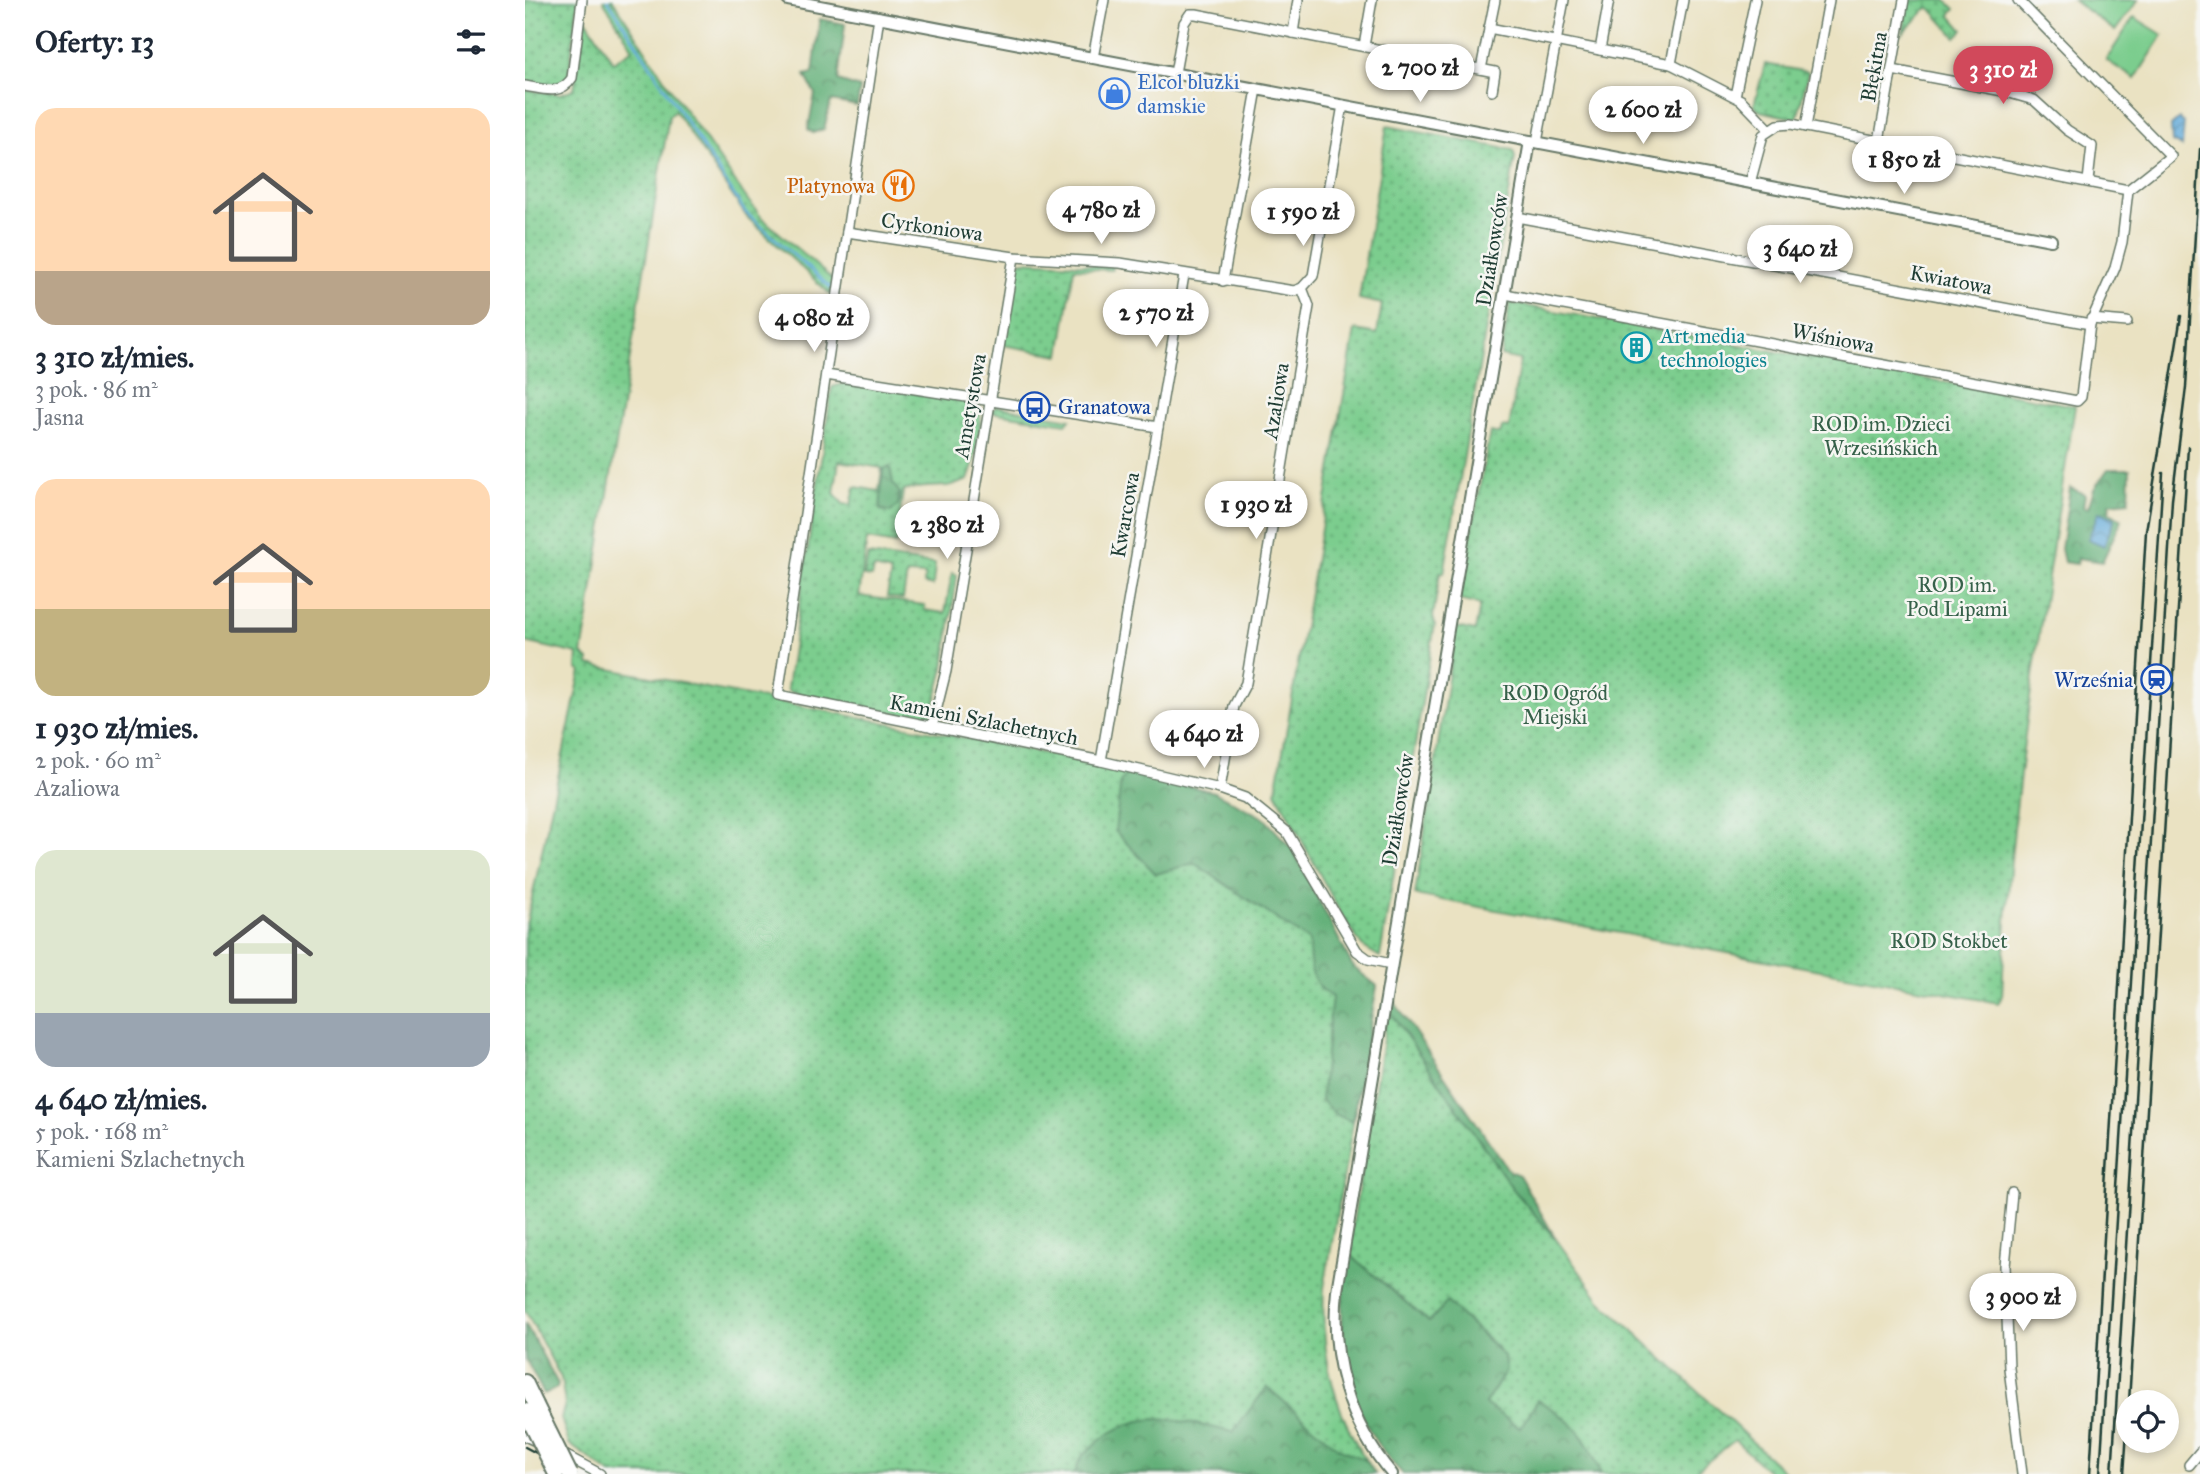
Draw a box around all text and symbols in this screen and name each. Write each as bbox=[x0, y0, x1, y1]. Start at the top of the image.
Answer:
icon: filters bbox=[452, 23, 490, 61]
text: Oferty: 13 bbox=[35, 24, 154, 60]
street label: Błękitna bbox=[1855, 30, 1893, 104]
pin: 2 700 zł bbox=[1348, 44, 1492, 104]
pin: 3 310 zł bbox=[1931, 46, 2075, 106]
text: 2 700 zł bbox=[1381, 53, 1459, 81]
text: 3 310 zł bbox=[1969, 55, 2037, 83]
place label: Elcol bluzki damskie bbox=[1137, 69, 1240, 119]
shop icon: Elcol bluzki damskie bbox=[1097, 77, 1131, 111]
pin: 2 600 zł bbox=[1571, 86, 1715, 146]
text: 2 600 zł bbox=[1605, 95, 1681, 123]
pin: 1 850 zł bbox=[1832, 136, 1976, 196]
text: 1 850 zł bbox=[1868, 145, 1940, 173]
icon: home bbox=[200, 154, 326, 280]
restaurant icon: Platynowa bbox=[881, 169, 915, 203]
place label: Platynowa bbox=[787, 173, 875, 199]
pin: 4 780 zł bbox=[1029, 187, 1173, 246]
pin: 1 590 zł bbox=[1231, 188, 1375, 248]
street label: Działkowców bbox=[1470, 192, 1514, 308]
text: 4 780 zł bbox=[1062, 195, 1140, 223]
text: 1 590 zł bbox=[1267, 197, 1339, 225]
street label: Cyrkoniowa bbox=[879, 207, 985, 247]
pin: 3 640 zł bbox=[1728, 226, 1872, 285]
text: 3 640 zł bbox=[1763, 234, 1837, 262]
street label: Kwiatowa bbox=[1908, 259, 1994, 301]
pin: 2 570 zł bbox=[1084, 290, 1228, 349]
pin: 4 080 zł bbox=[742, 294, 886, 354]
text: 2 570 zł bbox=[1119, 298, 1193, 326]
text: 4 080 zł bbox=[775, 303, 853, 331]
street label: Wiśniowa bbox=[1789, 317, 1877, 359]
place label: Art media technologies bbox=[1659, 323, 1767, 373]
building icon: Art media technologies bbox=[1620, 331, 1654, 365]
text: 3 310 zł/mies. bbox=[35, 339, 194, 375]
street label: Ametystowa bbox=[948, 351, 992, 461]
street label: Azaliowa bbox=[1257, 361, 1295, 442]
text: 3 pok. · 86 m² bbox=[35, 375, 158, 403]
bus stop icon: Granatowa bbox=[1018, 390, 1052, 424]
place label: Granatowa bbox=[1058, 394, 1151, 420]
text: Jasna bbox=[35, 403, 84, 431]
park label: ROD im. Dzieci Wrzesińskich bbox=[1812, 411, 1951, 461]
street label: Kwarcowa bbox=[1105, 470, 1145, 560]
pin: 1 930 zł bbox=[1184, 482, 1328, 541]
text: 1 930 zł bbox=[1221, 490, 1291, 518]
pin: 2 380 zł bbox=[875, 502, 1019, 561]
text: 2 380 zł bbox=[911, 510, 983, 538]
icon: home bbox=[200, 525, 326, 651]
park label: ROD im. Pod Lipami bbox=[1906, 572, 2008, 622]
station icon: Września bbox=[2139, 663, 2173, 697]
place label: Września bbox=[2054, 667, 2133, 693]
park label: ROD Ogród Miejski bbox=[1502, 680, 1608, 730]
street label: Kamieni Szlachetnych bbox=[887, 689, 1081, 751]
text: 1 930 zł/mies. bbox=[35, 710, 198, 746]
pin: 4 640 zł bbox=[1132, 710, 1276, 770]
text: 4 640 zł bbox=[1165, 719, 1243, 747]
text: 2 pok. · 60 m² bbox=[35, 746, 161, 774]
street label: Działkowców bbox=[1376, 752, 1420, 868]
text: Azaliowa bbox=[35, 774, 120, 802]
icon: home bbox=[200, 896, 326, 1022]
park label: ROD Stokbet bbox=[1890, 928, 2008, 954]
text: 4 640 zł/mies. bbox=[35, 1081, 207, 1117]
text: 5 pok. · 168 m² bbox=[35, 1117, 168, 1145]
text: Kamieni Szlachetnych bbox=[35, 1145, 245, 1173]
pin: 3 900 zł bbox=[1951, 1274, 2095, 1333]
text: 3 900 zł bbox=[1985, 1282, 2061, 1310]
map controls bbox=[2116, 1390, 2179, 1453]
button: locate bbox=[2116, 1390, 2179, 1453]

